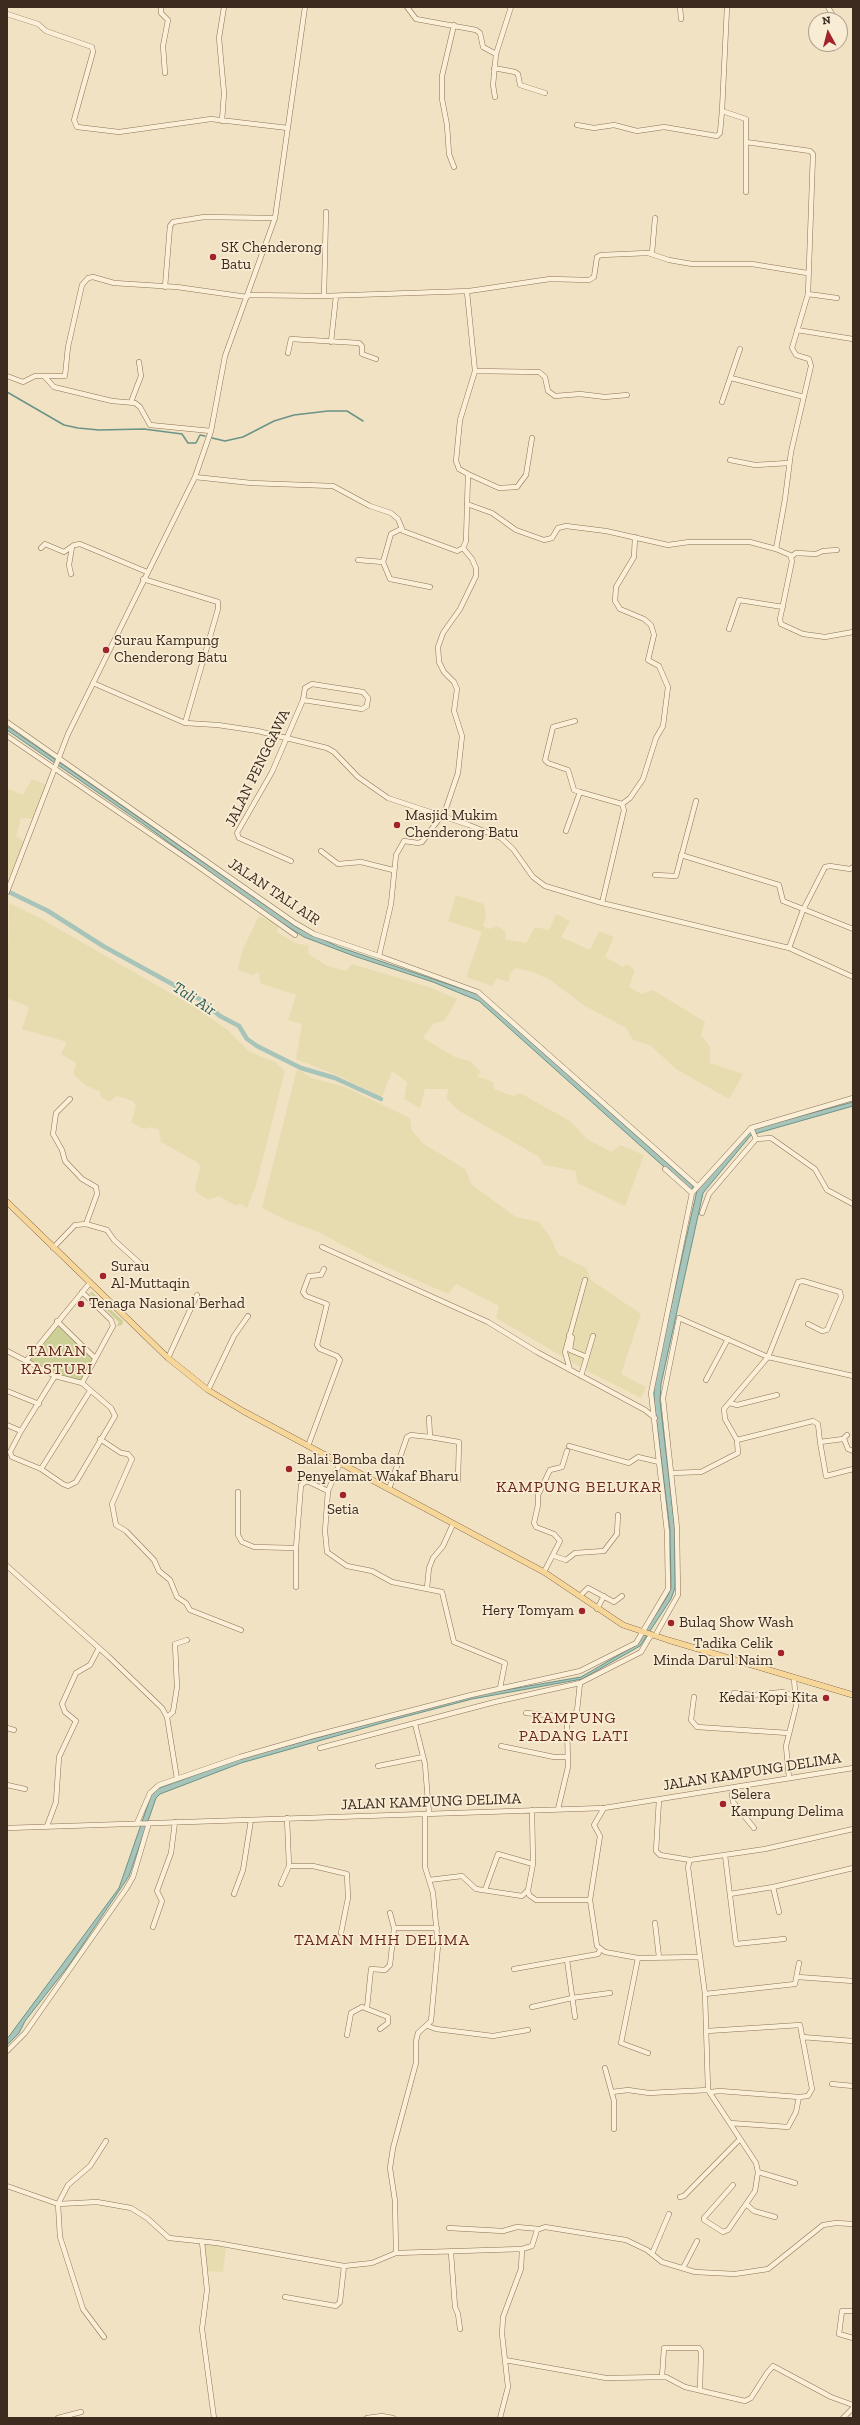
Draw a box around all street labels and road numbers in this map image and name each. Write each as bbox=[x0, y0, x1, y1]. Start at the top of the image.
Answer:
street label: JALAN PENGGAWA bbox=[222, 706, 294, 830]
street label: JALAN TALI AIR bbox=[225, 855, 323, 929]
street label: JALAN KAMPUNG DELIMA bbox=[662, 1749, 842, 1795]
street label: JALAN KAMPUNG DELIMA bbox=[341, 1790, 521, 1814]

